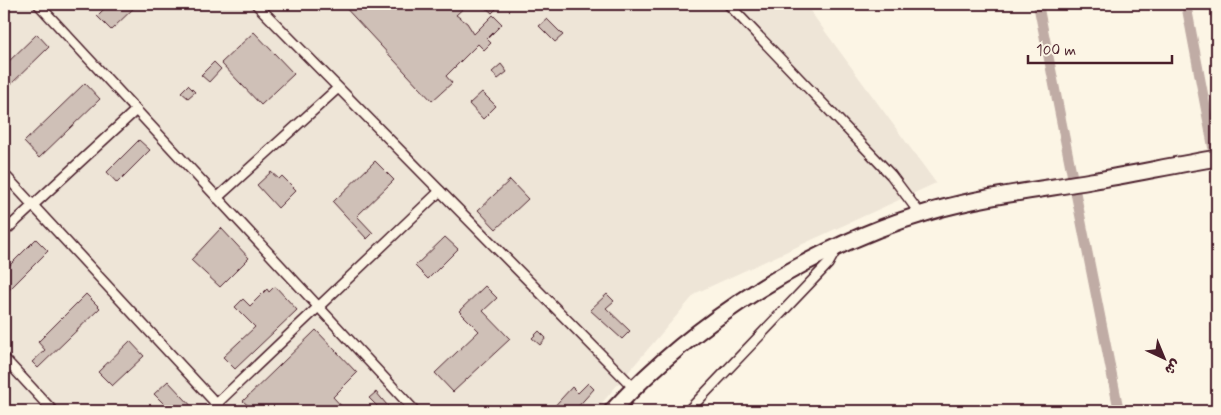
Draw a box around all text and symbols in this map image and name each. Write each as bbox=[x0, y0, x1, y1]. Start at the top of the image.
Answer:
scale bar bbox=[1028, 32, 1172, 64]
text: 100 m bbox=[1036, 41, 1076, 61]
north arrow bbox=[1138, 332, 1188, 382]
text: ش bbox=[1161, 355, 1184, 378]

